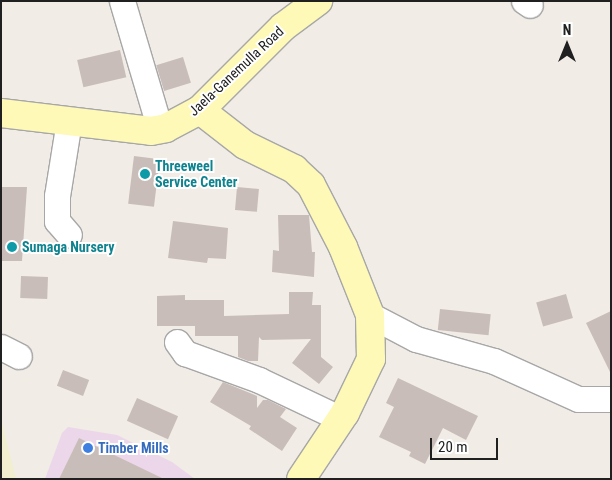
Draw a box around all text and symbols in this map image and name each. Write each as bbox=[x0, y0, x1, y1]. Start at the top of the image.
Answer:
north arrow bbox=[542, 20, 592, 70]
text: N bbox=[563, 22, 571, 38]
street label: Jaela-Ganemulla Road bbox=[185, 23, 287, 119]
place label: Threeweel Service Center bbox=[155, 158, 237, 190]
marker: Threeweel Service Center bbox=[139, 168, 151, 180]
place label: Sumaga Nursery bbox=[22, 239, 114, 255]
marker: Sumaga Nursery bbox=[6, 241, 18, 253]
scale bar bbox=[432, 428, 500, 460]
text: 20 m bbox=[438, 438, 468, 456]
place label: Timber Mills bbox=[98, 440, 169, 456]
marker: Timber Mills bbox=[82, 442, 94, 454]

